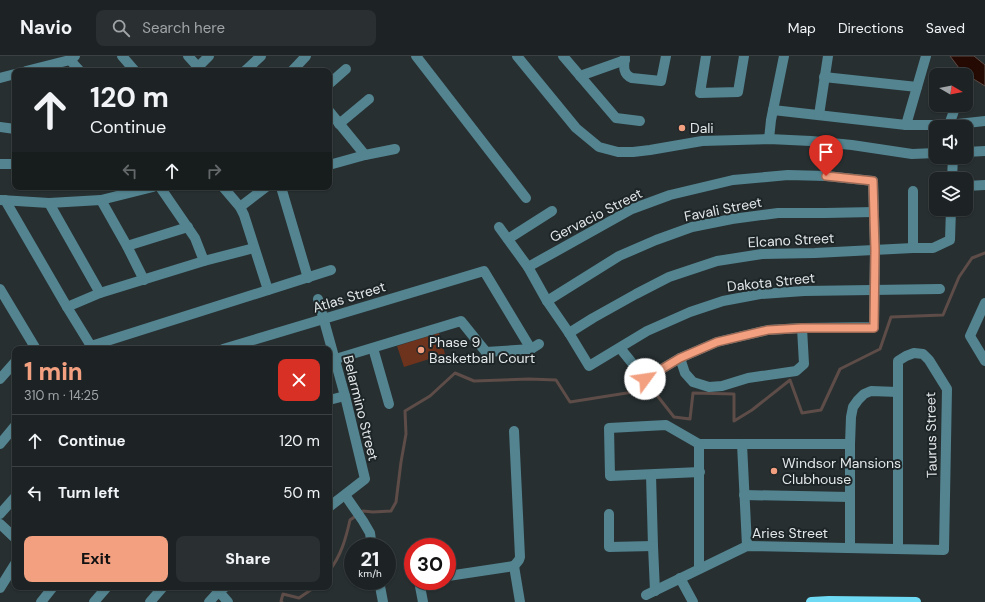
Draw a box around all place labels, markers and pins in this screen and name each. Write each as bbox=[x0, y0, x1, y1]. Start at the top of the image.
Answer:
place label: Dali bbox=[690, 119, 714, 137]
marker: Dali bbox=[677, 123, 687, 133]
pin bbox=[809, 135, 843, 176]
place label: Phase 9 Basketball Court bbox=[429, 333, 535, 367]
marker: Phase 9 Basketball Court bbox=[416, 345, 426, 355]
place label: Windsor Mansions Clubhouse bbox=[782, 454, 901, 488]
marker: Windsor Mansions Clubhouse bbox=[769, 466, 779, 476]

